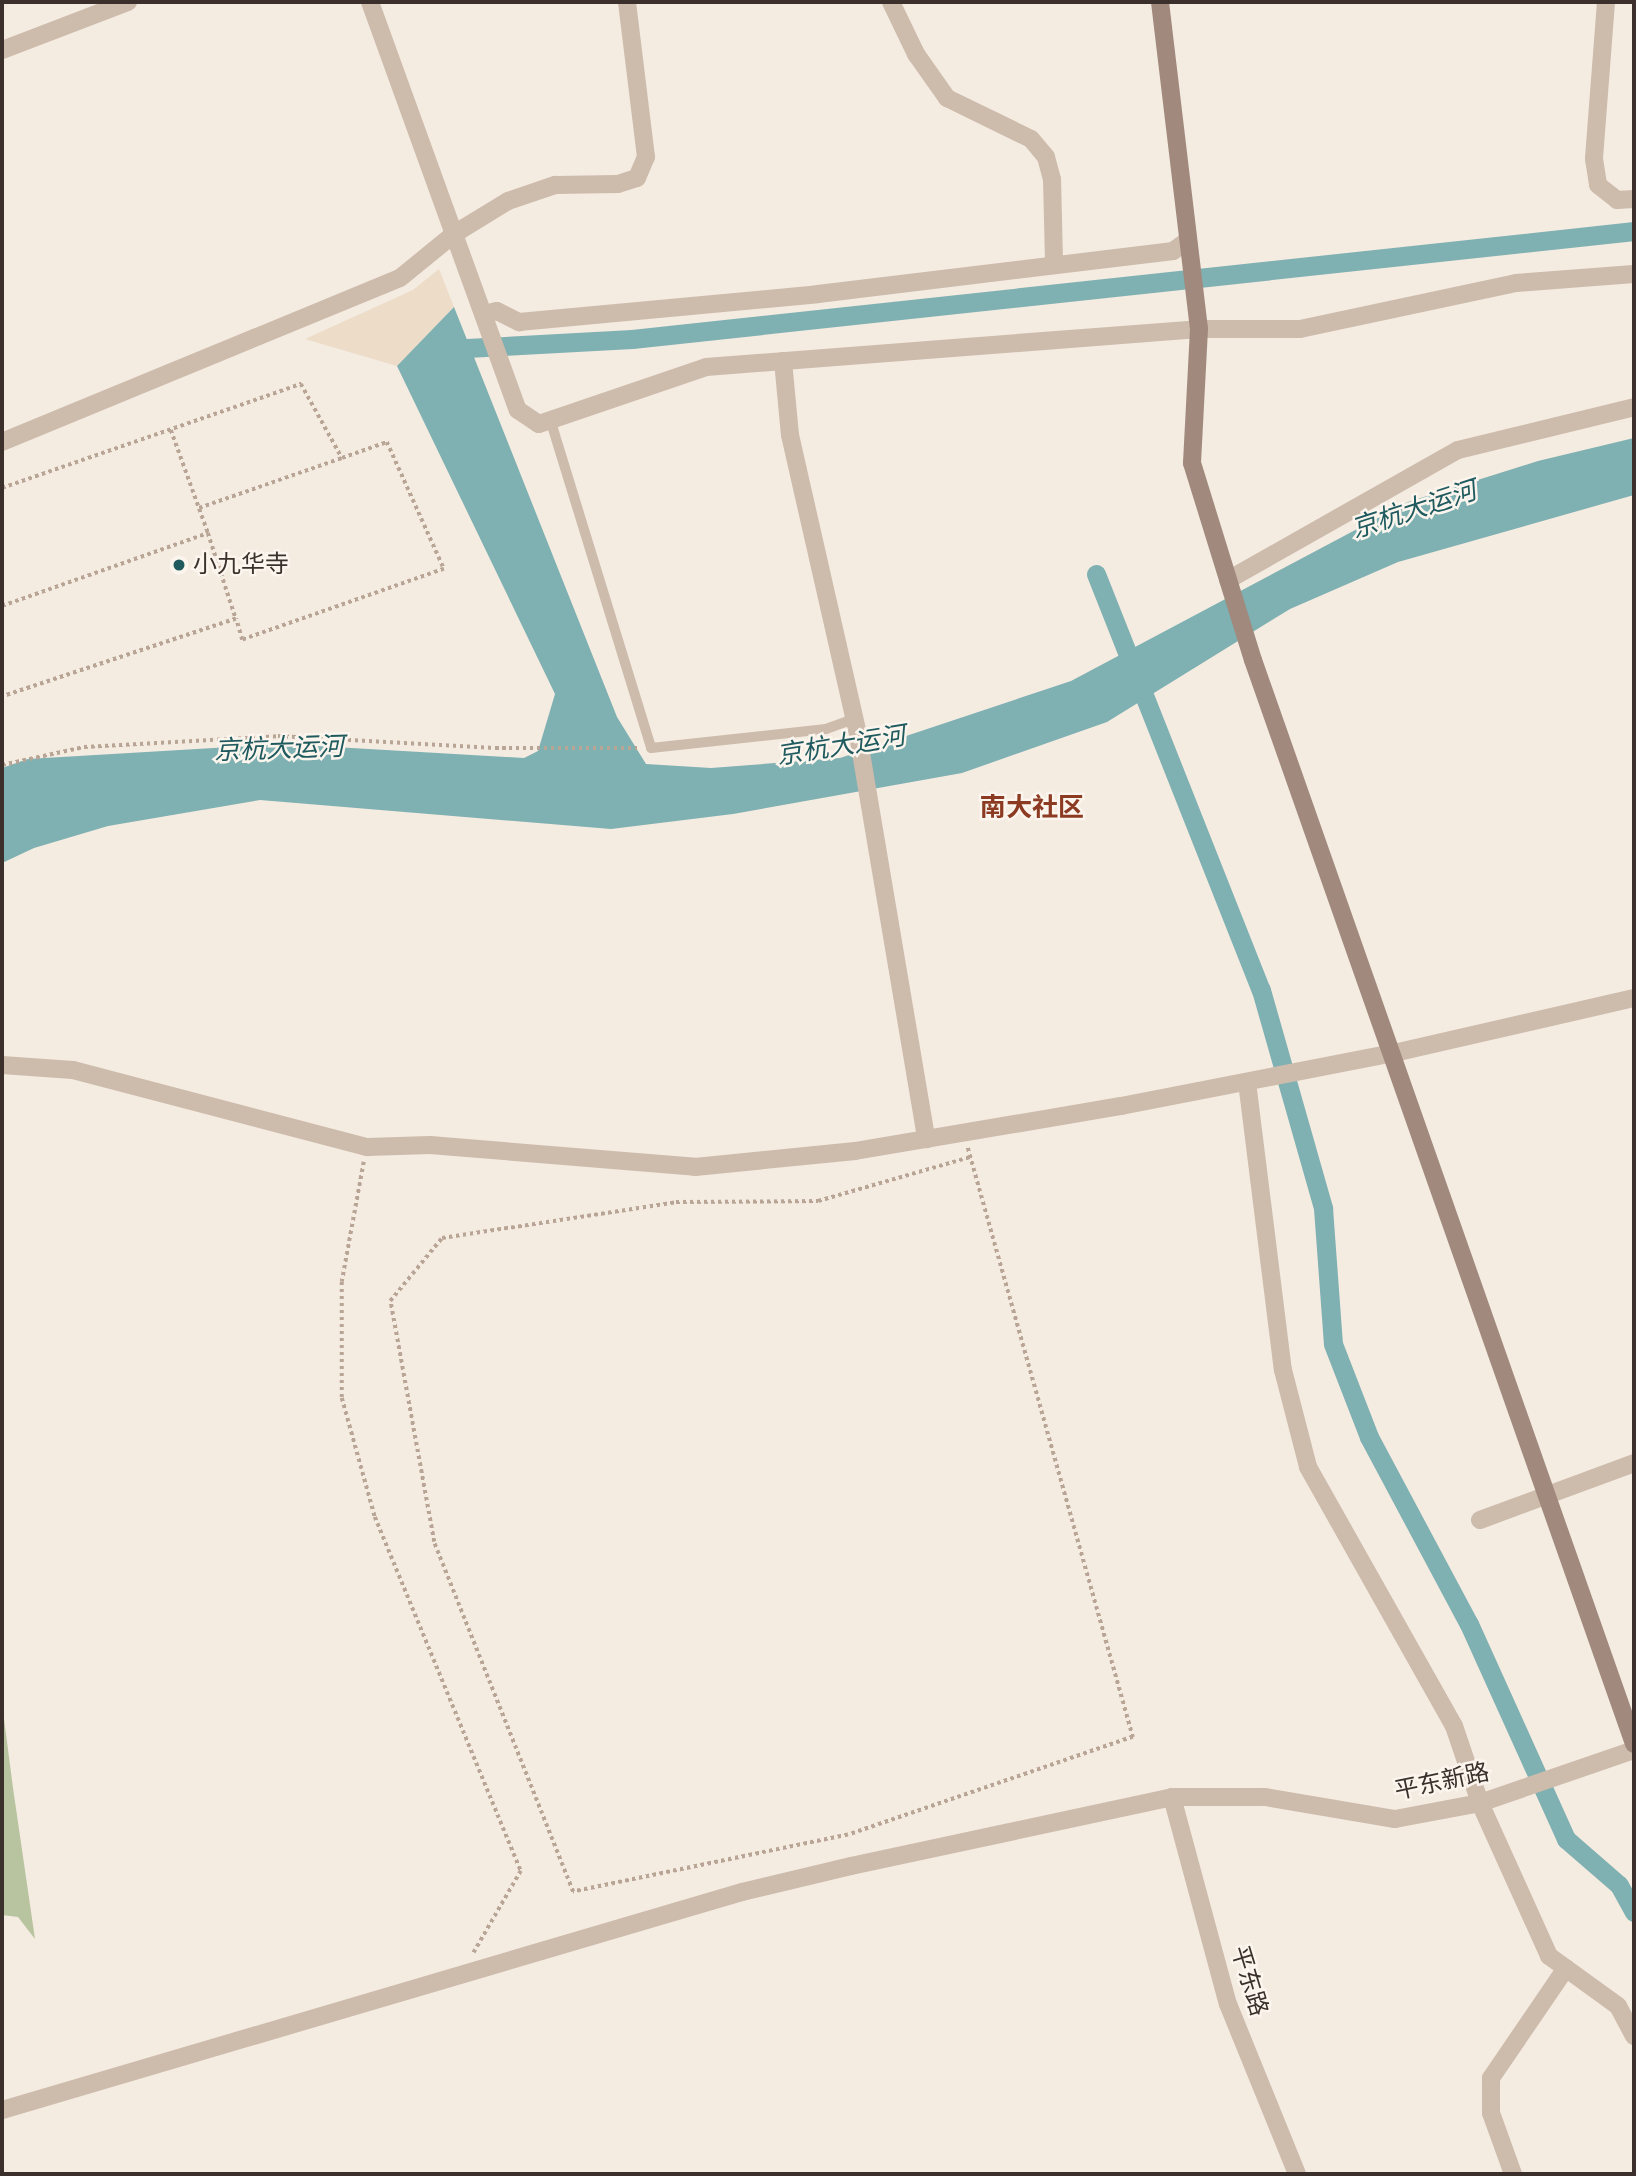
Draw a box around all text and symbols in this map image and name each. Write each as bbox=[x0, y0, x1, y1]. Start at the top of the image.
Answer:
water label: 京杭大运河 bbox=[1347, 475, 1481, 545]
place label: 小九华寺 bbox=[193, 551, 289, 579]
marker: 小九华寺 bbox=[171, 557, 187, 573]
water label: 京杭大运河 bbox=[774, 720, 908, 772]
water label: 京杭大运河 bbox=[213, 731, 345, 767]
district label: 南大社区 bbox=[980, 792, 1084, 824]
street label: 平东新路 bbox=[1392, 1758, 1492, 1806]
street label: 平东路 bbox=[1225, 1942, 1273, 2020]

